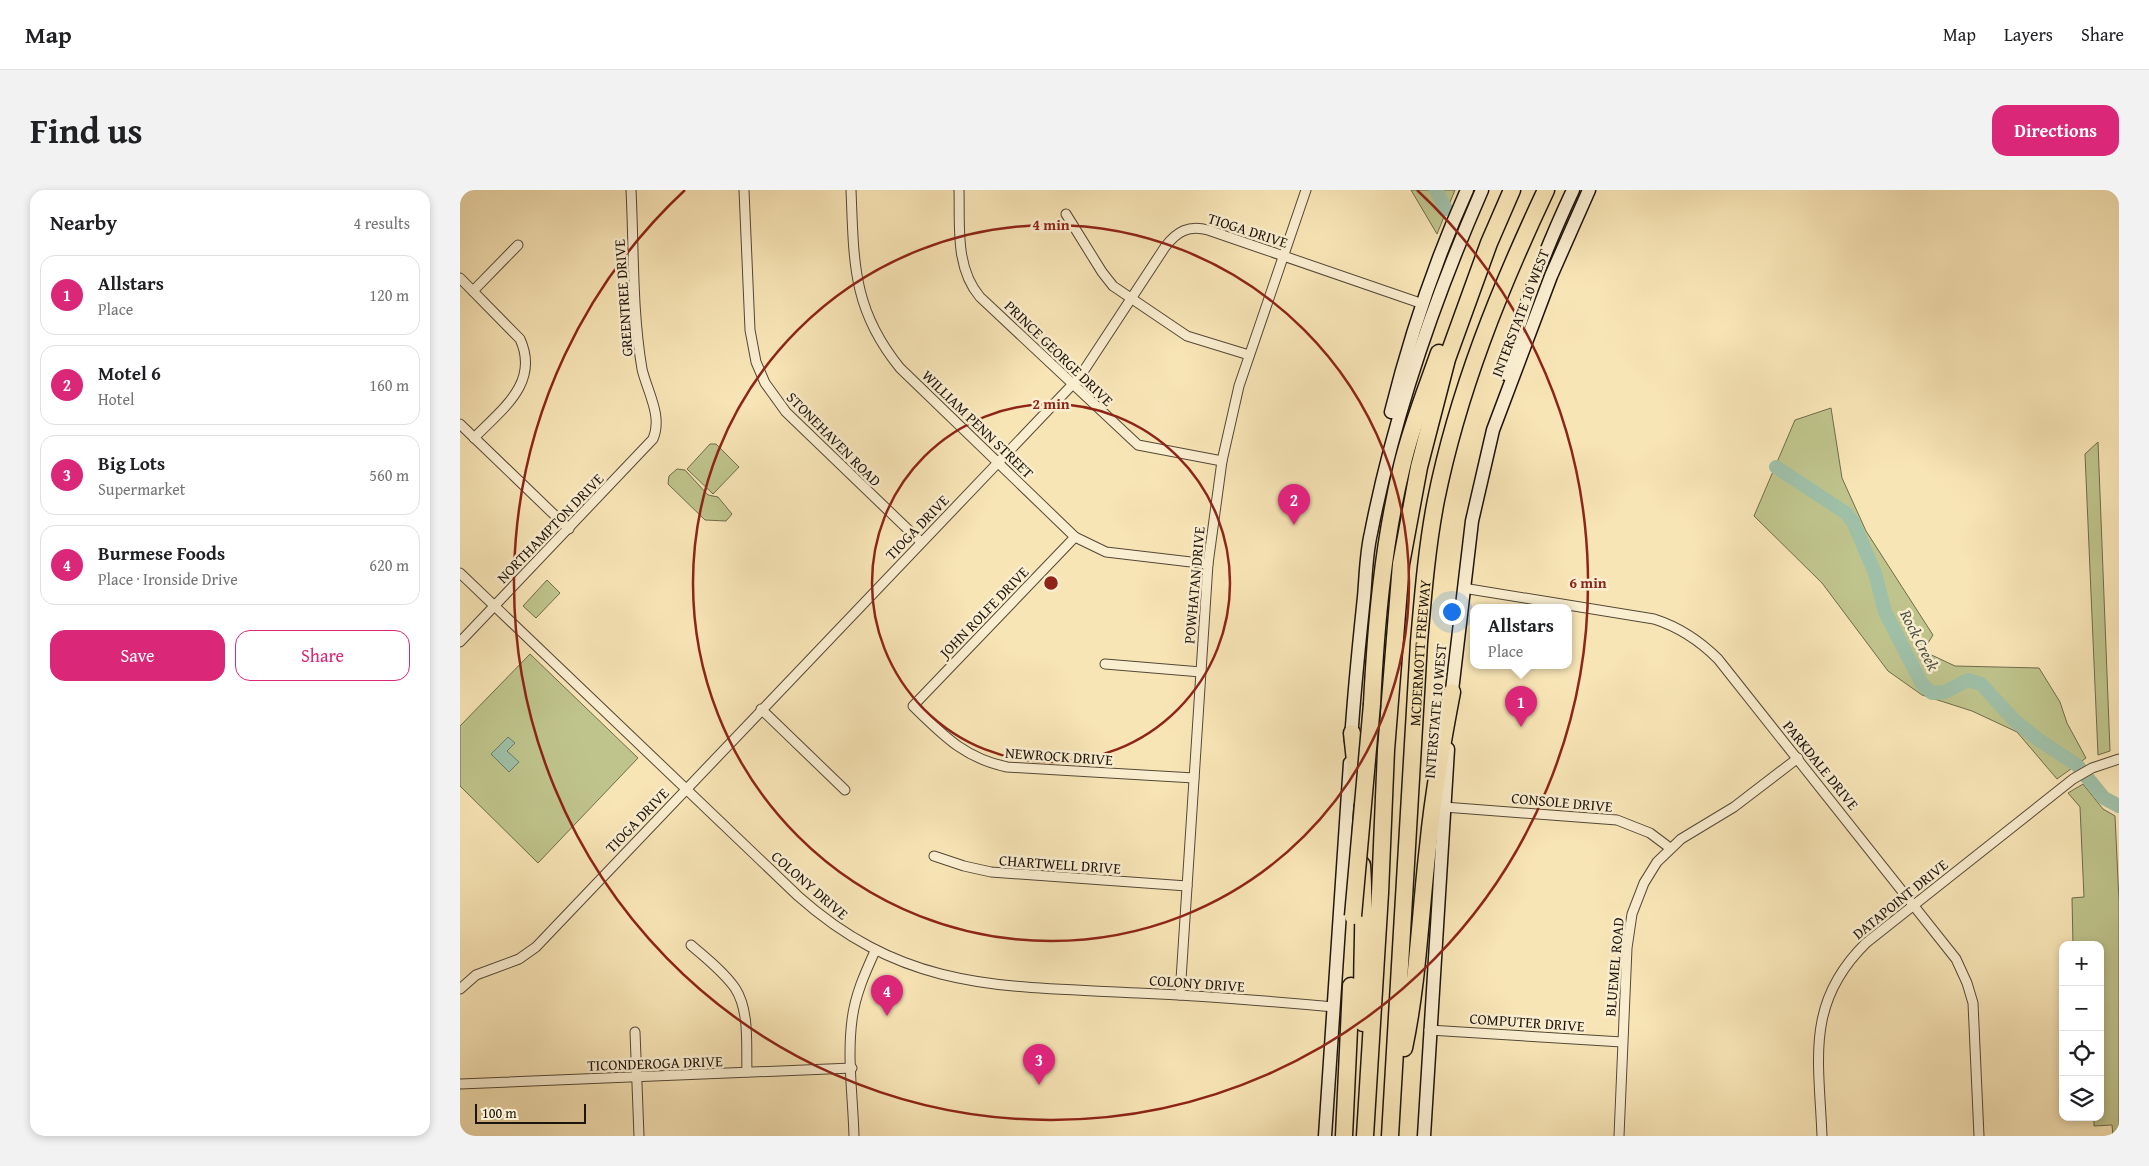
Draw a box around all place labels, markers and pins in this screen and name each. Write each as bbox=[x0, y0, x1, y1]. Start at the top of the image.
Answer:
pin: 2 bbox=[1278, 484, 1310, 525]
centre of rings bbox=[1042, 574, 1060, 592]
pin: 1 bbox=[1505, 686, 1537, 727]
pin: 4 bbox=[871, 975, 903, 1016]
pin: 3 bbox=[1023, 1044, 1055, 1085]

